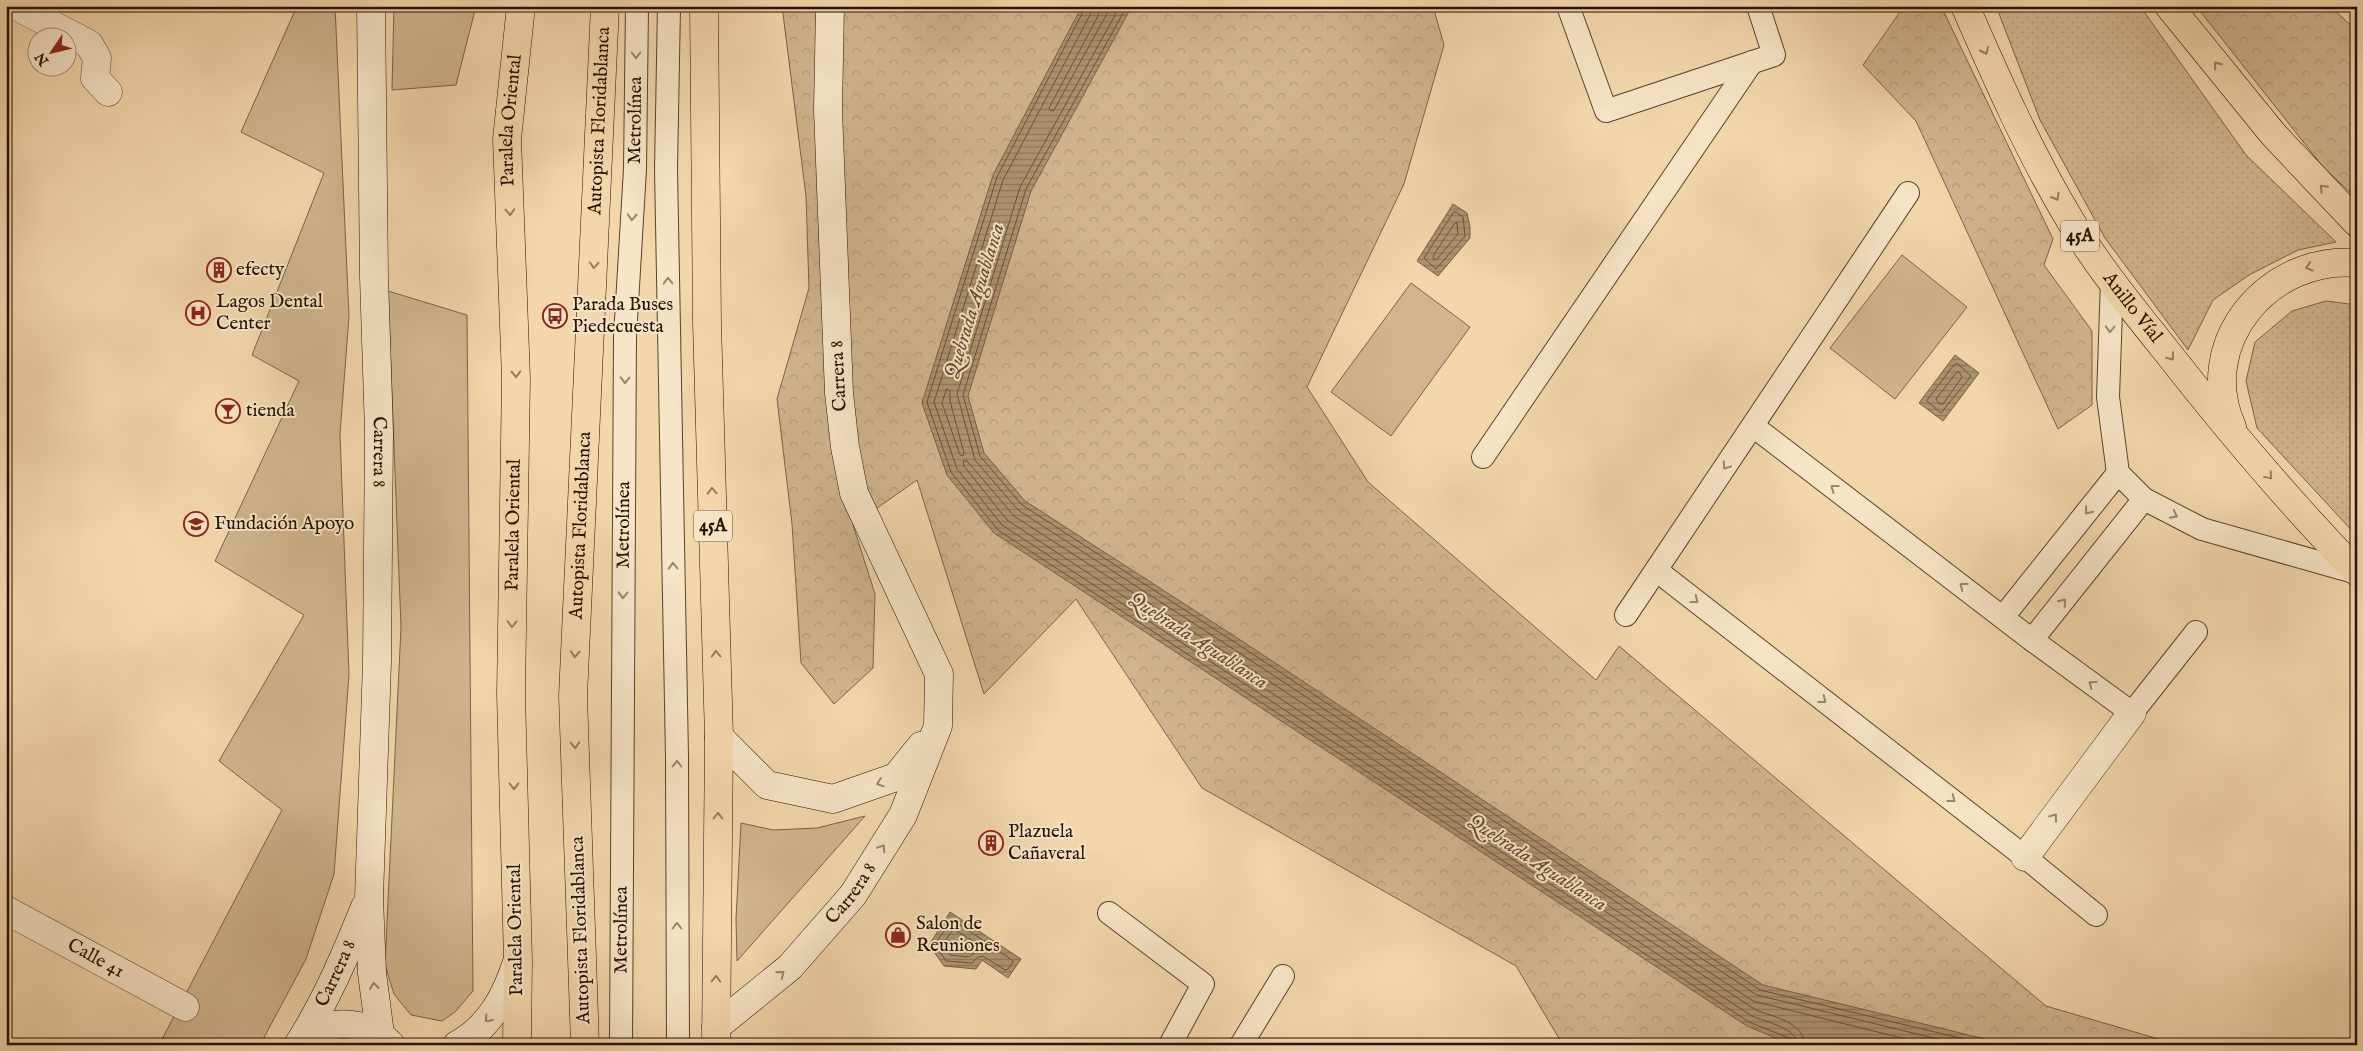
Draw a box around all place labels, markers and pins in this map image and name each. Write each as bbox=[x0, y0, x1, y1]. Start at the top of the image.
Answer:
building icon: efecty bbox=[206, 257, 232, 283]
place label: efecty bbox=[236, 258, 285, 282]
place label: Lagos Dental Center bbox=[216, 290, 324, 336]
place label: Parada Buses Piedecuesta bbox=[572, 293, 673, 339]
hospital icon: Lagos Dental Center bbox=[185, 300, 211, 326]
bus stop icon: Parada Buses Piedecuesta bbox=[542, 303, 568, 329]
bar icon: tienda bbox=[215, 398, 241, 424]
place label: tienda bbox=[246, 399, 295, 423]
school or university icon: Fundación Apoyo bbox=[183, 511, 209, 537]
place label: Fundación Apoyo bbox=[214, 512, 354, 536]
place label: Plazuela Cañaveral bbox=[1008, 820, 1086, 866]
building icon: Plazuela Cañaveral bbox=[978, 830, 1004, 856]
place label: Salon de Reuniones bbox=[916, 912, 1000, 958]
shop icon: Salon de Reuniones bbox=[885, 922, 911, 948]

